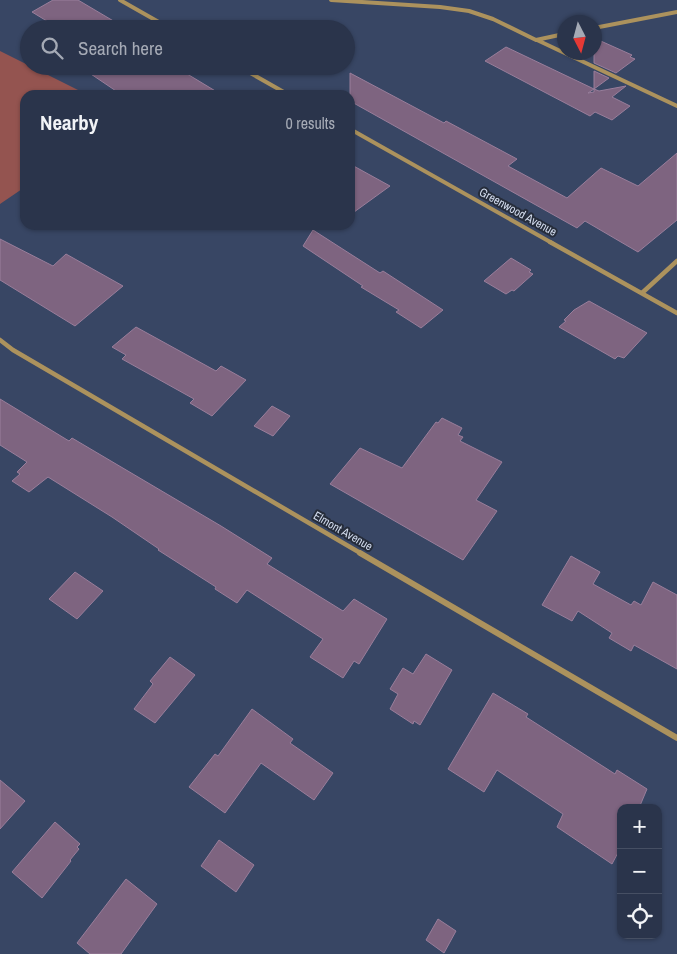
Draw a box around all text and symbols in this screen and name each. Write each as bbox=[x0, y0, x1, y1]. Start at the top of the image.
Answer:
north arrow bbox=[557, 15, 602, 60]
search box bbox=[20, 20, 355, 75]
icon: search bbox=[38, 34, 66, 62]
text: Search here bbox=[78, 35, 163, 61]
text: Nearby bbox=[40, 108, 98, 137]
text: 0 results bbox=[285, 112, 335, 134]
street label: Greenwood Avenue bbox=[476, 184, 560, 240]
street label: Elmont Avenue bbox=[310, 508, 376, 554]
map controls bbox=[617, 804, 662, 939]
button: + bbox=[617, 804, 662, 849]
button: − bbox=[617, 849, 662, 894]
button: locate bbox=[617, 894, 662, 939]

